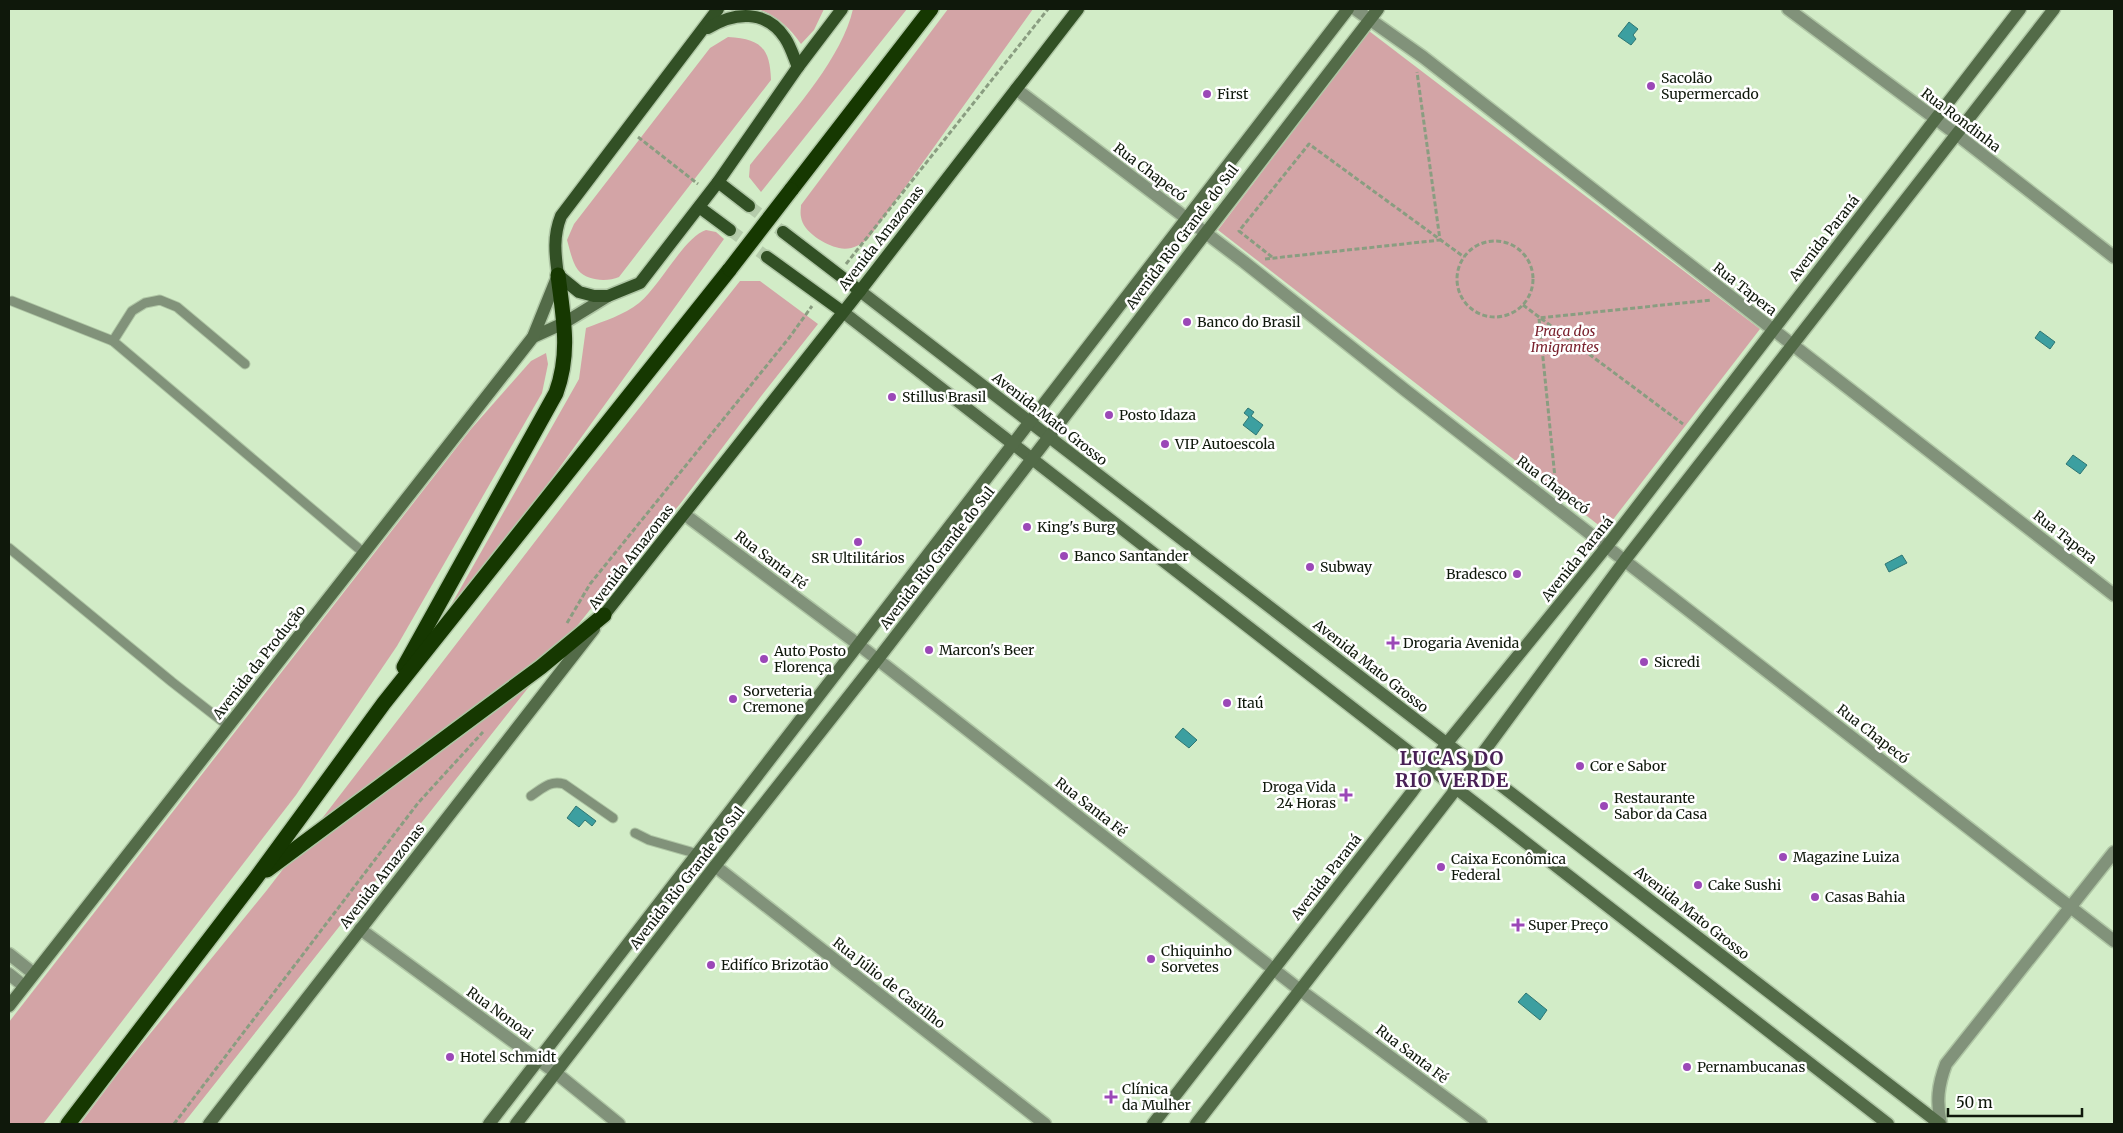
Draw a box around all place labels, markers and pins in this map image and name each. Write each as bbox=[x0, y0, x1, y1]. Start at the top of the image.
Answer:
place label: Sacolão Supermercado bbox=[1661, 69, 1759, 103]
marker: Sacolão Supermercado bbox=[1645, 80, 1657, 92]
place label: First bbox=[1217, 85, 1249, 103]
marker: First bbox=[1201, 88, 1213, 100]
place label: Banco do Brasil bbox=[1197, 313, 1301, 331]
marker: Banco do Brasil bbox=[1181, 316, 1193, 328]
place label: Stillus Brasil bbox=[902, 388, 987, 406]
marker: Stillus Brasil bbox=[886, 391, 898, 403]
place label: Posto Idaza bbox=[1119, 406, 1196, 424]
marker: Posto Idaza bbox=[1103, 409, 1115, 421]
place label: VIP Autoescola bbox=[1174, 435, 1276, 453]
marker: VIP Autoescola bbox=[1159, 438, 1171, 450]
place label: King's Burg bbox=[1037, 518, 1116, 536]
marker: King's Burg bbox=[1021, 521, 1033, 533]
marker: SR Ultilitários bbox=[852, 536, 864, 548]
place label: Banco Santander bbox=[1074, 547, 1189, 565]
place label: SR Ultilitários bbox=[811, 549, 905, 567]
marker: Banco Santander bbox=[1058, 550, 1070, 562]
place label: Subway bbox=[1320, 558, 1373, 576]
marker: Subway bbox=[1304, 561, 1316, 573]
place label: Bradesco bbox=[1446, 565, 1507, 583]
marker: Bradesco bbox=[1511, 568, 1523, 580]
place label: Drogaria Avenida bbox=[1403, 634, 1520, 652]
marker: Drogaria Avenida bbox=[1387, 637, 1399, 649]
place label: Marcon's Beer bbox=[939, 641, 1034, 659]
place label: Auto Posto Florença bbox=[773, 642, 846, 676]
marker: Marcon's Beer bbox=[923, 644, 935, 656]
marker: Auto Posto Florença bbox=[758, 653, 770, 665]
place label: Sicredi bbox=[1654, 653, 1701, 671]
marker: Sicredi bbox=[1638, 656, 1650, 668]
place label: Sorveteria Cremone bbox=[743, 682, 813, 716]
marker: Sorveteria Cremone bbox=[727, 693, 739, 705]
place label: Itaú bbox=[1237, 694, 1264, 712]
marker: Itaú bbox=[1221, 697, 1233, 709]
place label: Cor e Sabor bbox=[1590, 757, 1666, 775]
marker: Cor e Sabor bbox=[1574, 760, 1586, 772]
place label: Droga Vida 24 Horas bbox=[1262, 778, 1336, 812]
marker: Droga Vida 24 Horas bbox=[1340, 789, 1352, 801]
place label: Restaurante Sabor da Casa bbox=[1614, 789, 1708, 823]
marker: Restaurante Sabor da Casa bbox=[1598, 800, 1610, 812]
place label: Magazine Luiza bbox=[1793, 848, 1900, 866]
place label: Caixa Econômica Federal bbox=[1451, 850, 1567, 884]
marker: Magazine Luiza bbox=[1777, 851, 1789, 863]
marker: Caixa Econômica Federal bbox=[1435, 861, 1447, 873]
place label: Cake Sushi bbox=[1708, 876, 1782, 894]
marker: Cake Sushi bbox=[1692, 879, 1704, 891]
place label: Casas Bahia bbox=[1825, 888, 1906, 906]
marker: Casas Bahia bbox=[1809, 891, 1821, 903]
place label: Super Preço bbox=[1528, 916, 1608, 934]
marker: Super Preço bbox=[1512, 919, 1524, 931]
place label: Chiquinho Sorvetes bbox=[1161, 942, 1232, 976]
marker: Chiquinho Sorvetes bbox=[1145, 953, 1157, 965]
place label: Edifíco Brizotão bbox=[721, 956, 829, 974]
marker: Edifíco Brizotão bbox=[705, 959, 717, 971]
place label: Hotel Schmidt bbox=[460, 1048, 557, 1066]
marker: Hotel Schmidt bbox=[444, 1051, 456, 1063]
place label: Pernambucanas bbox=[1697, 1058, 1805, 1076]
marker: Pernambucanas bbox=[1681, 1061, 1693, 1073]
place label: Clínica da Mulher bbox=[1122, 1080, 1191, 1114]
marker: Clínica da Mulher bbox=[1104, 1090, 1118, 1104]

